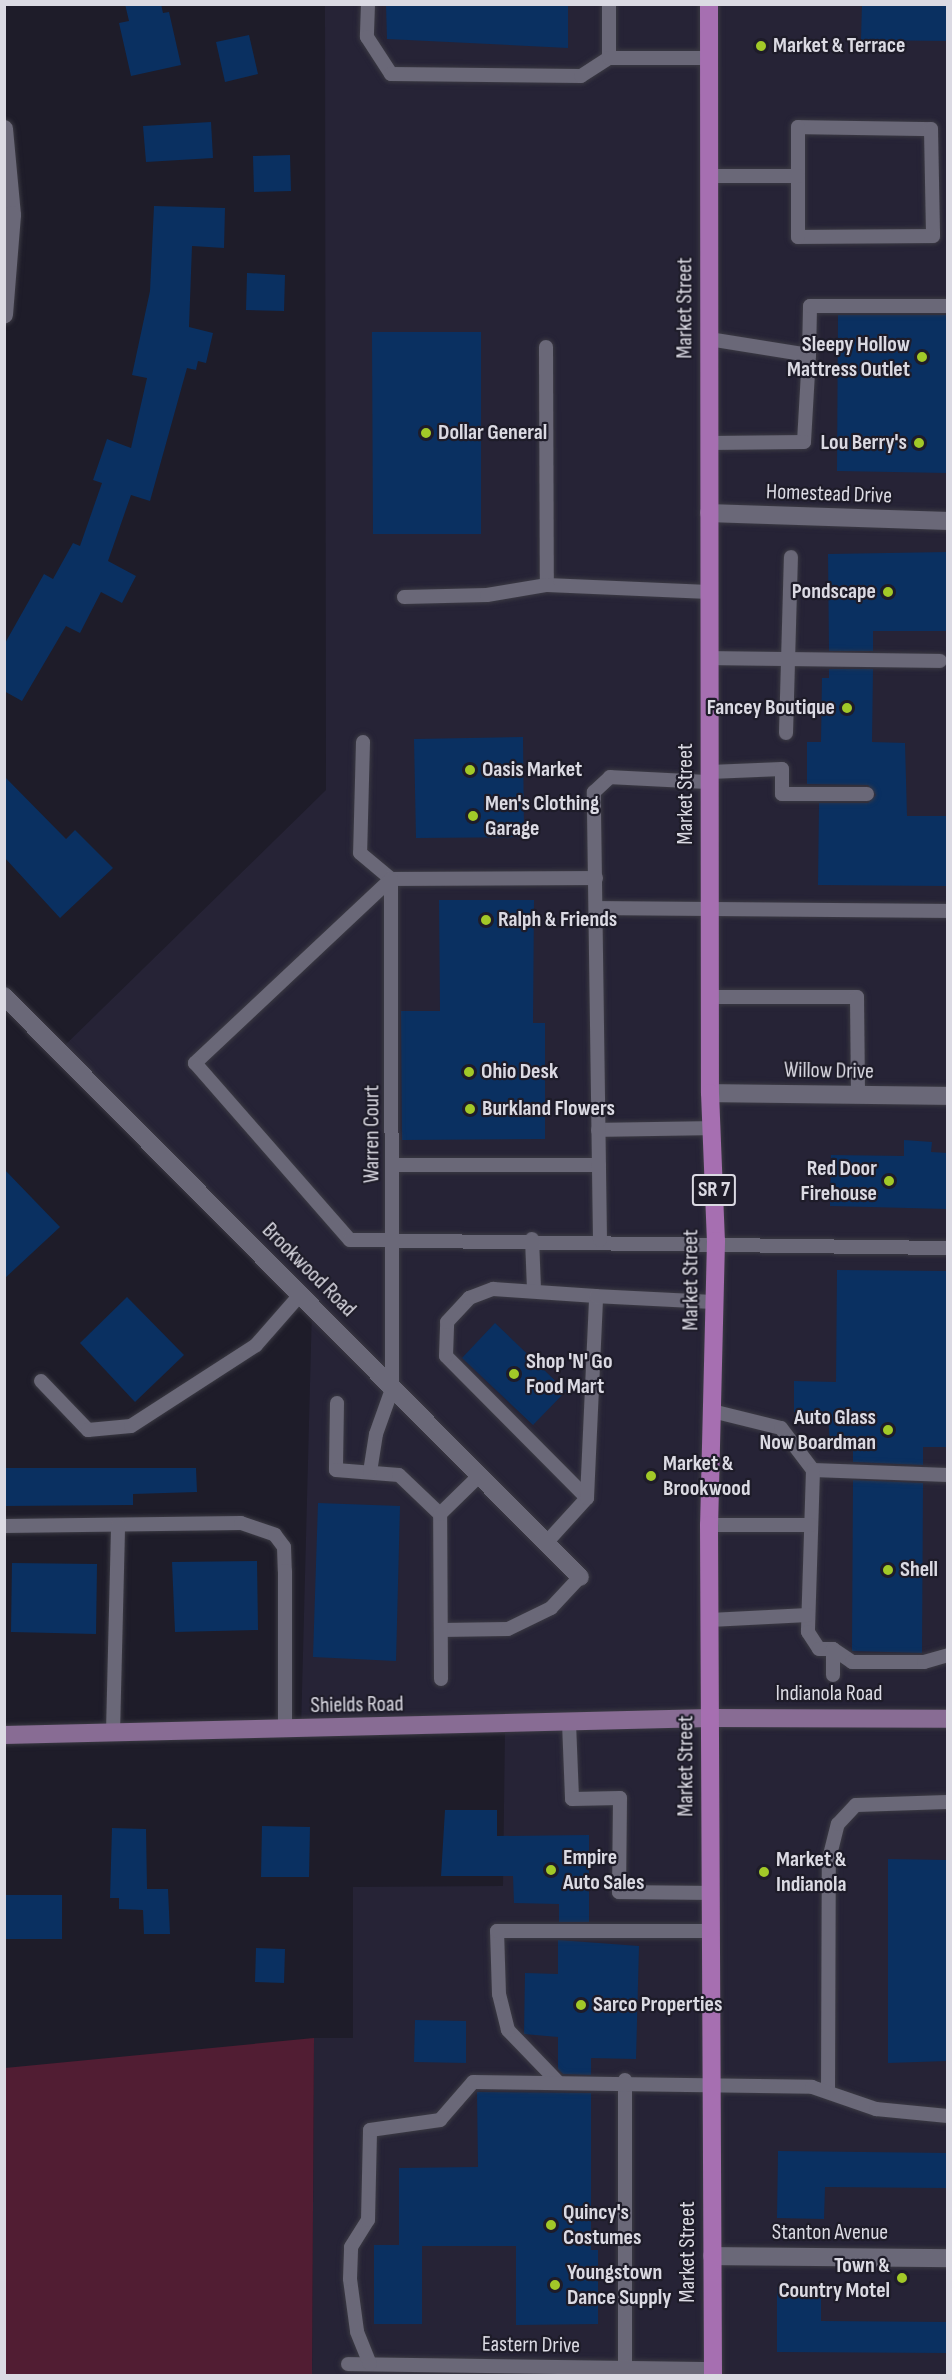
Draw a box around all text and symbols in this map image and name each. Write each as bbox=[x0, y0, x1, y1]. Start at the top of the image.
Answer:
place label: Market & Terrace bbox=[773, 33, 905, 59]
marker: Market & Terrace bbox=[754, 39, 768, 53]
street label: Market Street bbox=[672, 257, 698, 359]
place label: Sleepy Hollow Mattress Outlet bbox=[787, 331, 910, 382]
marker: Sleepy Hollow Mattress Outlet bbox=[915, 350, 929, 364]
place label: Dollar General bbox=[438, 420, 547, 446]
marker: Dollar General bbox=[419, 426, 433, 440]
place label: Lou Berry's bbox=[821, 430, 907, 456]
marker: Lou Berry's bbox=[912, 436, 926, 450]
street label: Homestead Drive bbox=[766, 479, 892, 509]
place label: Pondscape bbox=[792, 579, 876, 605]
marker: Pondscape bbox=[881, 585, 895, 599]
place label: Fancey Boutique bbox=[707, 695, 835, 721]
marker: Fancey Boutique bbox=[840, 701, 854, 715]
street label: Market Street bbox=[673, 743, 699, 845]
place label: Oasis Market bbox=[482, 757, 582, 783]
marker: Oasis Market bbox=[463, 763, 477, 777]
place label: Men's Clothing Garage bbox=[485, 790, 599, 842]
marker: Men's Clothing Garage bbox=[466, 809, 480, 823]
place label: Ralph & Friends bbox=[498, 907, 617, 933]
marker: Ralph & Friends bbox=[479, 913, 493, 927]
street label: Willow Drive bbox=[784, 1057, 874, 1085]
place label: Ohio Desk bbox=[481, 1059, 558, 1085]
marker: Ohio Desk bbox=[462, 1065, 476, 1079]
street label: Warren Court bbox=[359, 1085, 385, 1183]
place label: Burkland Flowers bbox=[482, 1096, 615, 1122]
marker: Burkland Flowers bbox=[463, 1102, 477, 1116]
place label: Red Door Firehouse bbox=[801, 1155, 877, 1206]
road number: SR 7 bbox=[692, 1172, 736, 1208]
marker: Red Door Firehouse bbox=[882, 1174, 896, 1188]
street label: Brookwood Road bbox=[256, 1217, 362, 1323]
street label: Market Street bbox=[678, 1229, 704, 1331]
place label: Shop 'N' Go Food Mart bbox=[526, 1348, 612, 1400]
marker: Shop 'N' Go Food Mart bbox=[507, 1367, 521, 1381]
place label: Auto Glass Now Boardman bbox=[759, 1404, 876, 1456]
marker: Auto Glass Now Boardman bbox=[881, 1423, 895, 1437]
place label: Market & Brookwood bbox=[663, 1450, 751, 1502]
marker: Market & Brookwood bbox=[644, 1469, 658, 1483]
place label: Shell bbox=[900, 1557, 938, 1583]
marker: Shell bbox=[881, 1563, 895, 1577]
street label: Indianola Road bbox=[776, 1681, 882, 1707]
street label: Shields Road bbox=[310, 1691, 404, 1719]
street label: Market Street bbox=[673, 1715, 699, 1817]
place label: Empire Auto Sales bbox=[563, 1844, 644, 1896]
place label: Market & Indianola bbox=[776, 1846, 847, 1898]
marker: Empire Auto Sales bbox=[544, 1863, 558, 1877]
marker: Market & Indianola bbox=[757, 1865, 771, 1879]
place label: Sarco Properties bbox=[593, 1992, 722, 2018]
marker: Sarco Properties bbox=[574, 1998, 588, 2012]
place label: Quincy's Costumes bbox=[563, 2199, 641, 2250]
street label: Market Street bbox=[675, 2201, 701, 2303]
marker: Quincy's Costumes bbox=[544, 2218, 558, 2232]
street label: Stanton Avenue bbox=[772, 2220, 888, 2246]
place label: Town & Country Motel bbox=[778, 2252, 890, 2304]
place label: Youngstown Dance Supply bbox=[567, 2259, 671, 2310]
marker: Town & Country Motel bbox=[895, 2271, 909, 2285]
marker: Youngstown Dance Supply bbox=[548, 2278, 562, 2292]
street label: Eastern Drive bbox=[482, 2331, 580, 2359]

